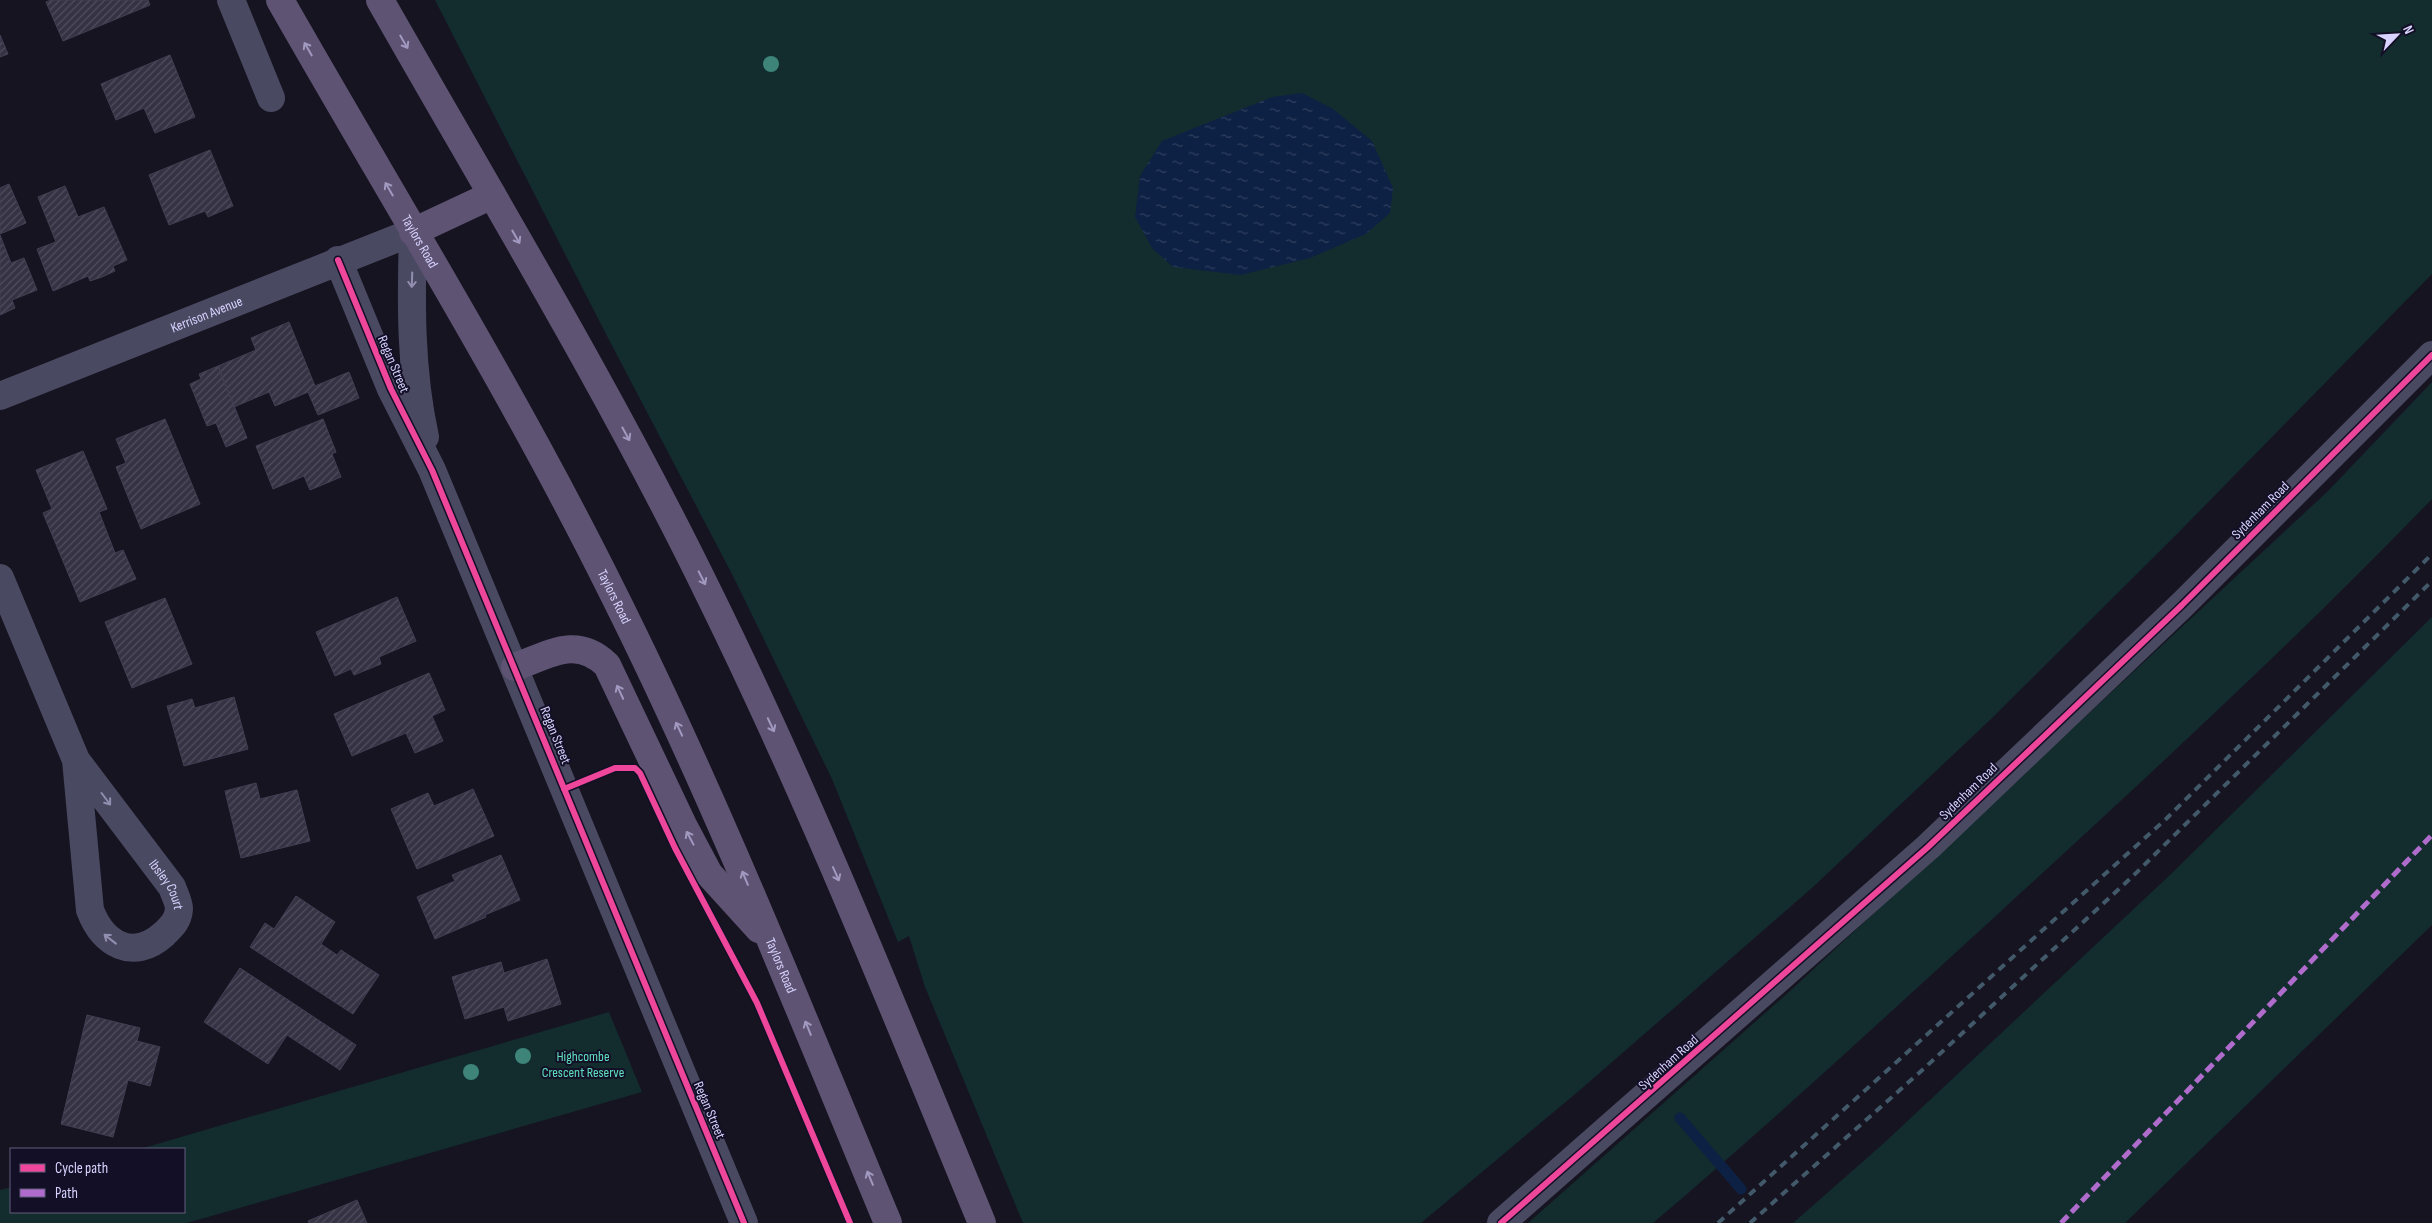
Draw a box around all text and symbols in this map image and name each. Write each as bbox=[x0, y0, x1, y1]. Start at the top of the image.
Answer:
north arrow bbox=[2372, 10, 2422, 60]
text: N bbox=[2399, 23, 2418, 37]
one-way arrow bbox=[399, 35, 409, 50]
one-way arrow bbox=[302, 42, 312, 56]
one-way arrow bbox=[383, 183, 393, 197]
street label: Taylors Road bbox=[398, 212, 442, 271]
one-way arrow bbox=[511, 230, 521, 244]
one-way arrow bbox=[407, 272, 417, 288]
street label: Kerrison Avenue bbox=[168, 293, 245, 336]
street label: Regan Street bbox=[374, 333, 413, 395]
one-way arrow bbox=[622, 426, 631, 441]
street label: Sydenham Road bbox=[2228, 478, 2293, 543]
street label: Taylors Road bbox=[594, 567, 635, 627]
one-way arrow bbox=[698, 570, 707, 585]
one-way arrow bbox=[615, 684, 625, 699]
street label: Regan Street bbox=[536, 704, 575, 766]
one-way arrow bbox=[767, 717, 776, 732]
one-way arrow bbox=[674, 722, 684, 737]
street label: Sydenham Road bbox=[1936, 759, 2001, 823]
one-way arrow bbox=[100, 792, 111, 805]
one-way arrow bbox=[685, 831, 695, 846]
street label: Ibsley Court bbox=[145, 856, 187, 910]
one-way arrow bbox=[832, 866, 842, 881]
one-way arrow bbox=[740, 871, 750, 886]
one-way arrow bbox=[103, 934, 117, 944]
street label: Taylors Road bbox=[762, 935, 800, 996]
one-way arrow bbox=[803, 1020, 812, 1035]
street label: Sydenham Road bbox=[1635, 1031, 1702, 1094]
park label: Highcombe Crescent Reserve bbox=[542, 1048, 624, 1081]
street label: Regan Street bbox=[690, 1079, 729, 1141]
legend bbox=[10, 1148, 185, 1213]
text: Cycle path bbox=[55, 1159, 108, 1178]
one-way arrow bbox=[864, 1171, 874, 1186]
text: Path bbox=[55, 1184, 78, 1203]

